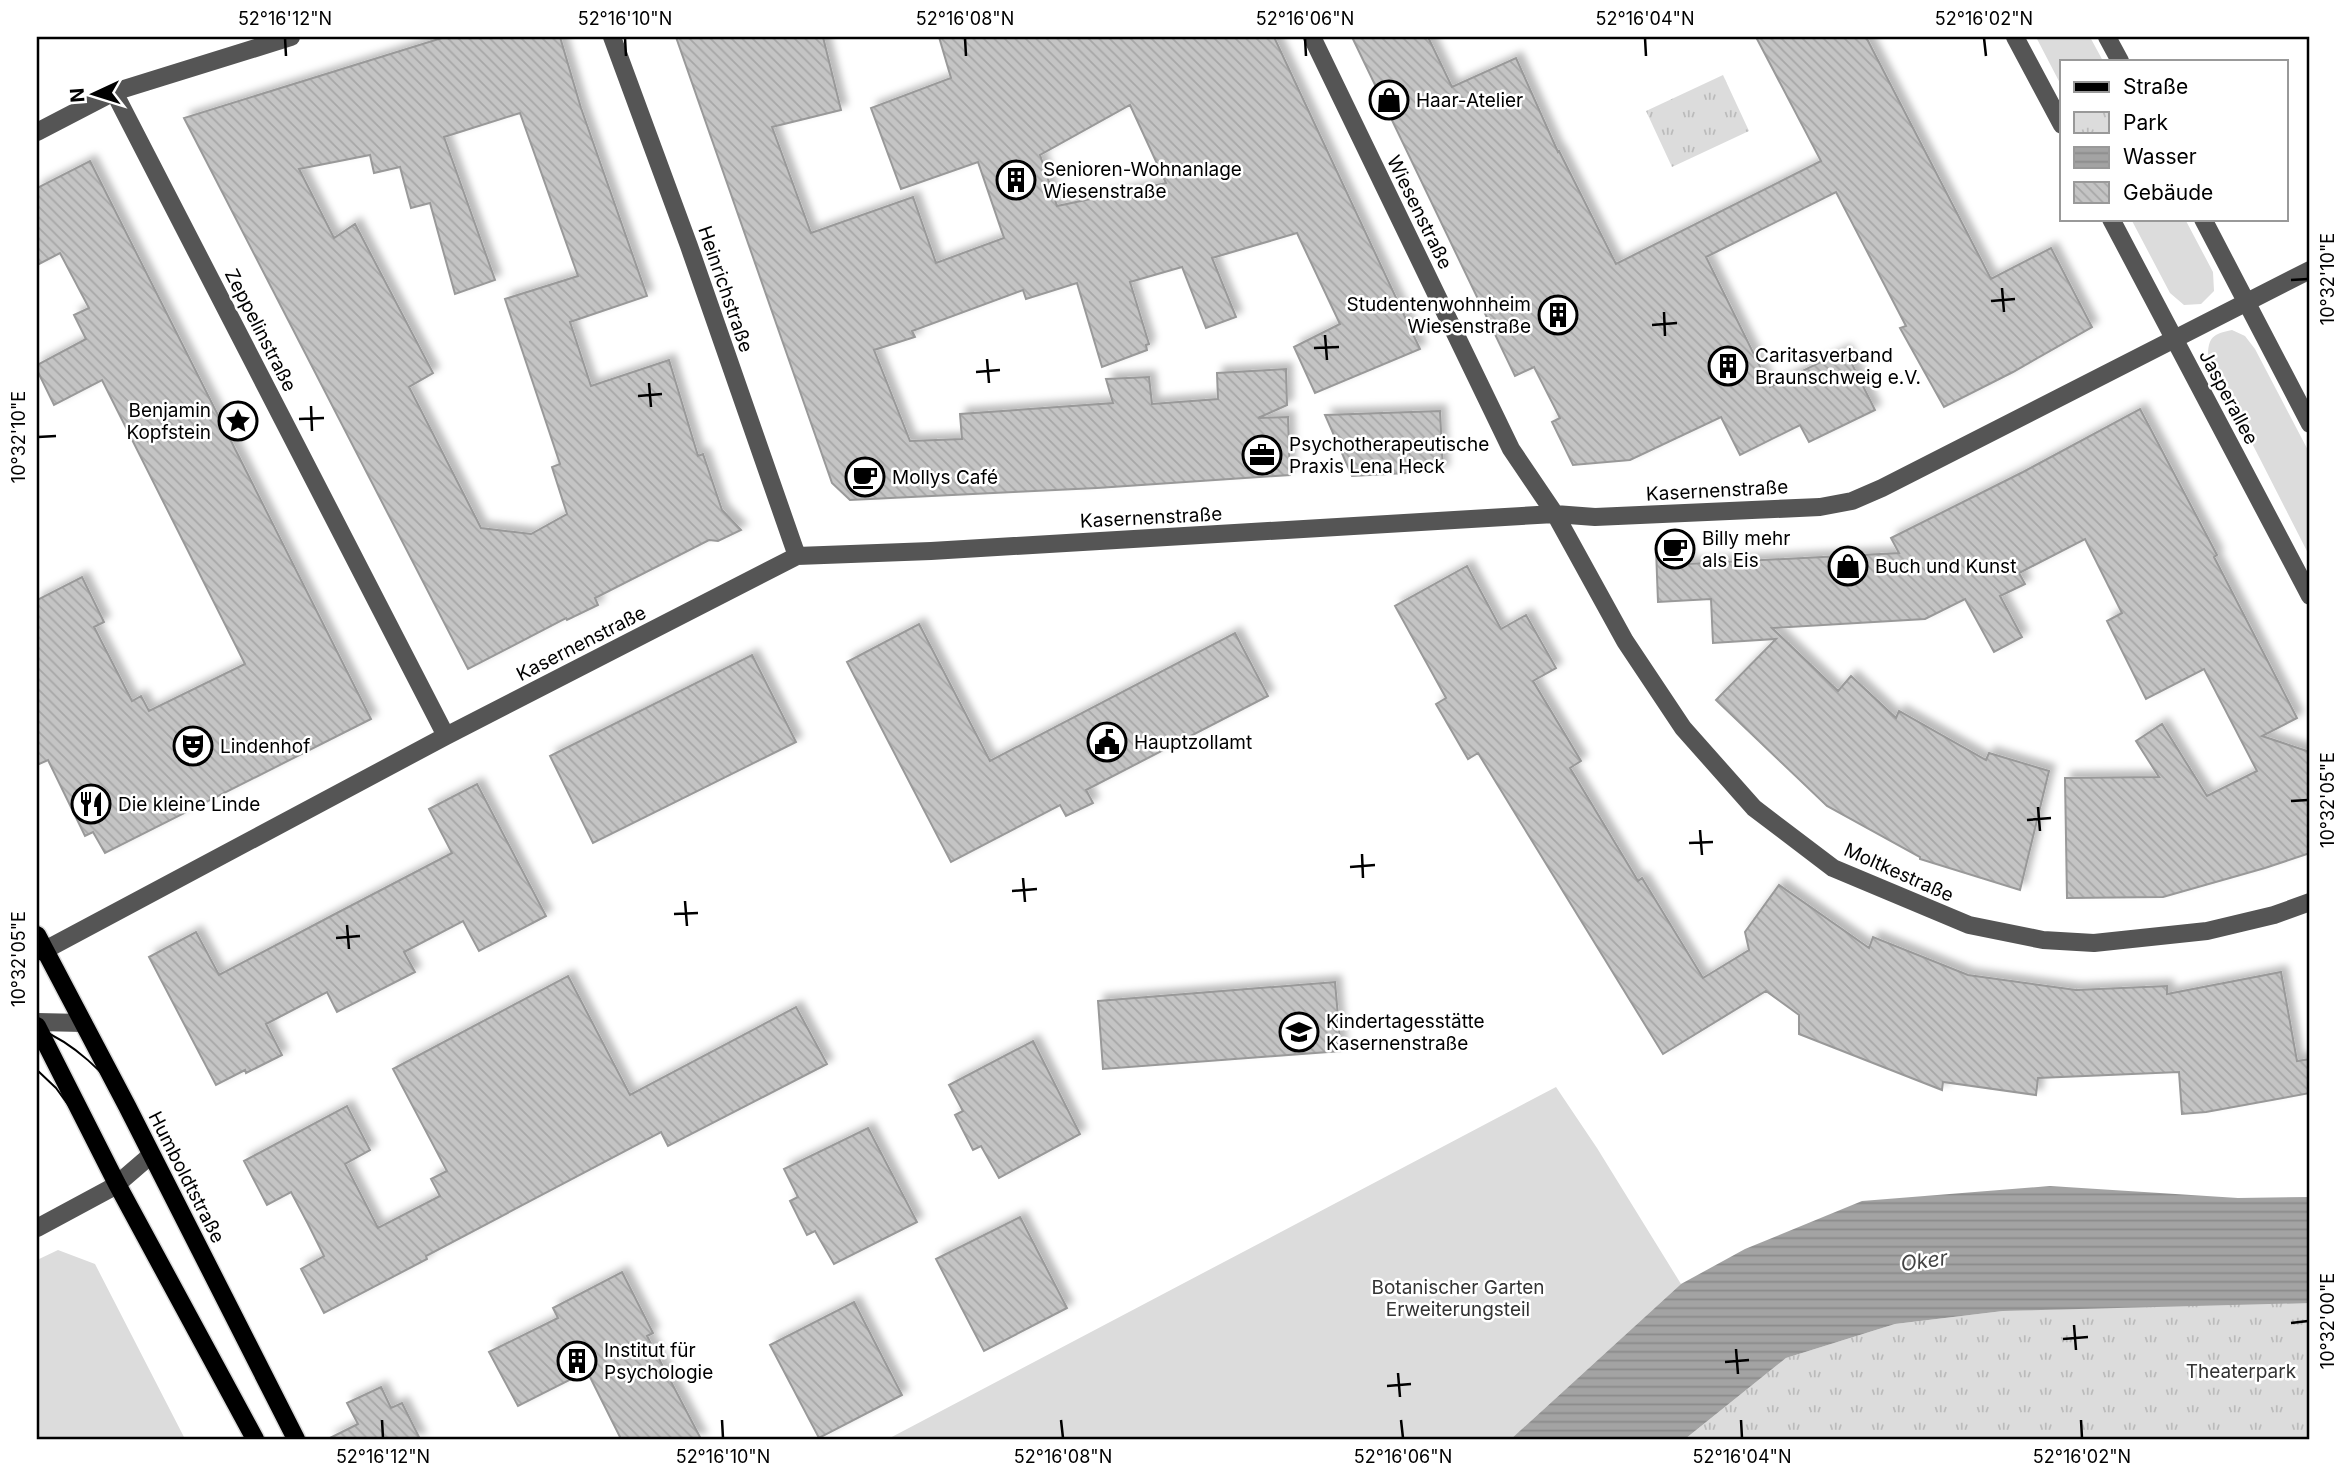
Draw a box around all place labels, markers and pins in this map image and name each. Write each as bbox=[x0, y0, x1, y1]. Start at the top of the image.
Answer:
shop icon: Haar-Atelier bbox=[1368, 79, 1410, 121]
place label: Haar-Atelier bbox=[1416, 89, 1523, 112]
place label: Senioren-Wohnanlage Wiesenstraße bbox=[1043, 158, 1242, 203]
building icon: Senioren-Wohnanlage Wiesenstraße bbox=[995, 159, 1037, 201]
place label: Studentenwohnheim Wiesenstraße bbox=[1346, 293, 1531, 338]
building icon: Studentenwohnheim Wiesenstraße bbox=[1537, 294, 1579, 336]
place label: Caritasverband Braunschweig e.V. bbox=[1755, 344, 1921, 389]
building icon: Caritasverband Braunschweig e.V. bbox=[1707, 345, 1749, 387]
place label: Benjamin Kopfstein bbox=[126, 399, 211, 444]
place icon: Benjamin Kopfstein bbox=[217, 400, 259, 442]
place label: Psychotherapeutische Praxis Lena Heck bbox=[1289, 433, 1489, 478]
office icon: Psychotherapeutische Praxis Lena Heck bbox=[1241, 434, 1283, 476]
cafe icon: Mollys Café bbox=[844, 456, 886, 498]
place label: Mollys Café bbox=[892, 466, 998, 489]
place label: Billy mehr als Eis bbox=[1702, 527, 1790, 572]
cafe icon: Billy mehr als Eis bbox=[1654, 528, 1696, 570]
shop icon: Buch und Kunst bbox=[1827, 545, 1869, 587]
place label: Buch und Kunst bbox=[1875, 555, 2016, 578]
public building icon: Hauptzollamt bbox=[1086, 721, 1128, 763]
theatre icon: Lindenhof bbox=[172, 725, 214, 767]
place label: Hauptzollamt bbox=[1134, 731, 1252, 754]
place label: Lindenhof bbox=[220, 735, 310, 758]
restaurant icon: Die kleine Linde bbox=[70, 783, 112, 825]
place label: Die kleine Linde bbox=[118, 793, 260, 816]
place label: Kindertagesstätte Kasernenstraße bbox=[1326, 1010, 1485, 1055]
school or university icon: Kindertagesstätte Kasernenstraße bbox=[1278, 1011, 1320, 1053]
place label: Institut für Psychologie bbox=[604, 1339, 713, 1384]
building icon: Institut für Psychologie bbox=[556, 1340, 598, 1382]

